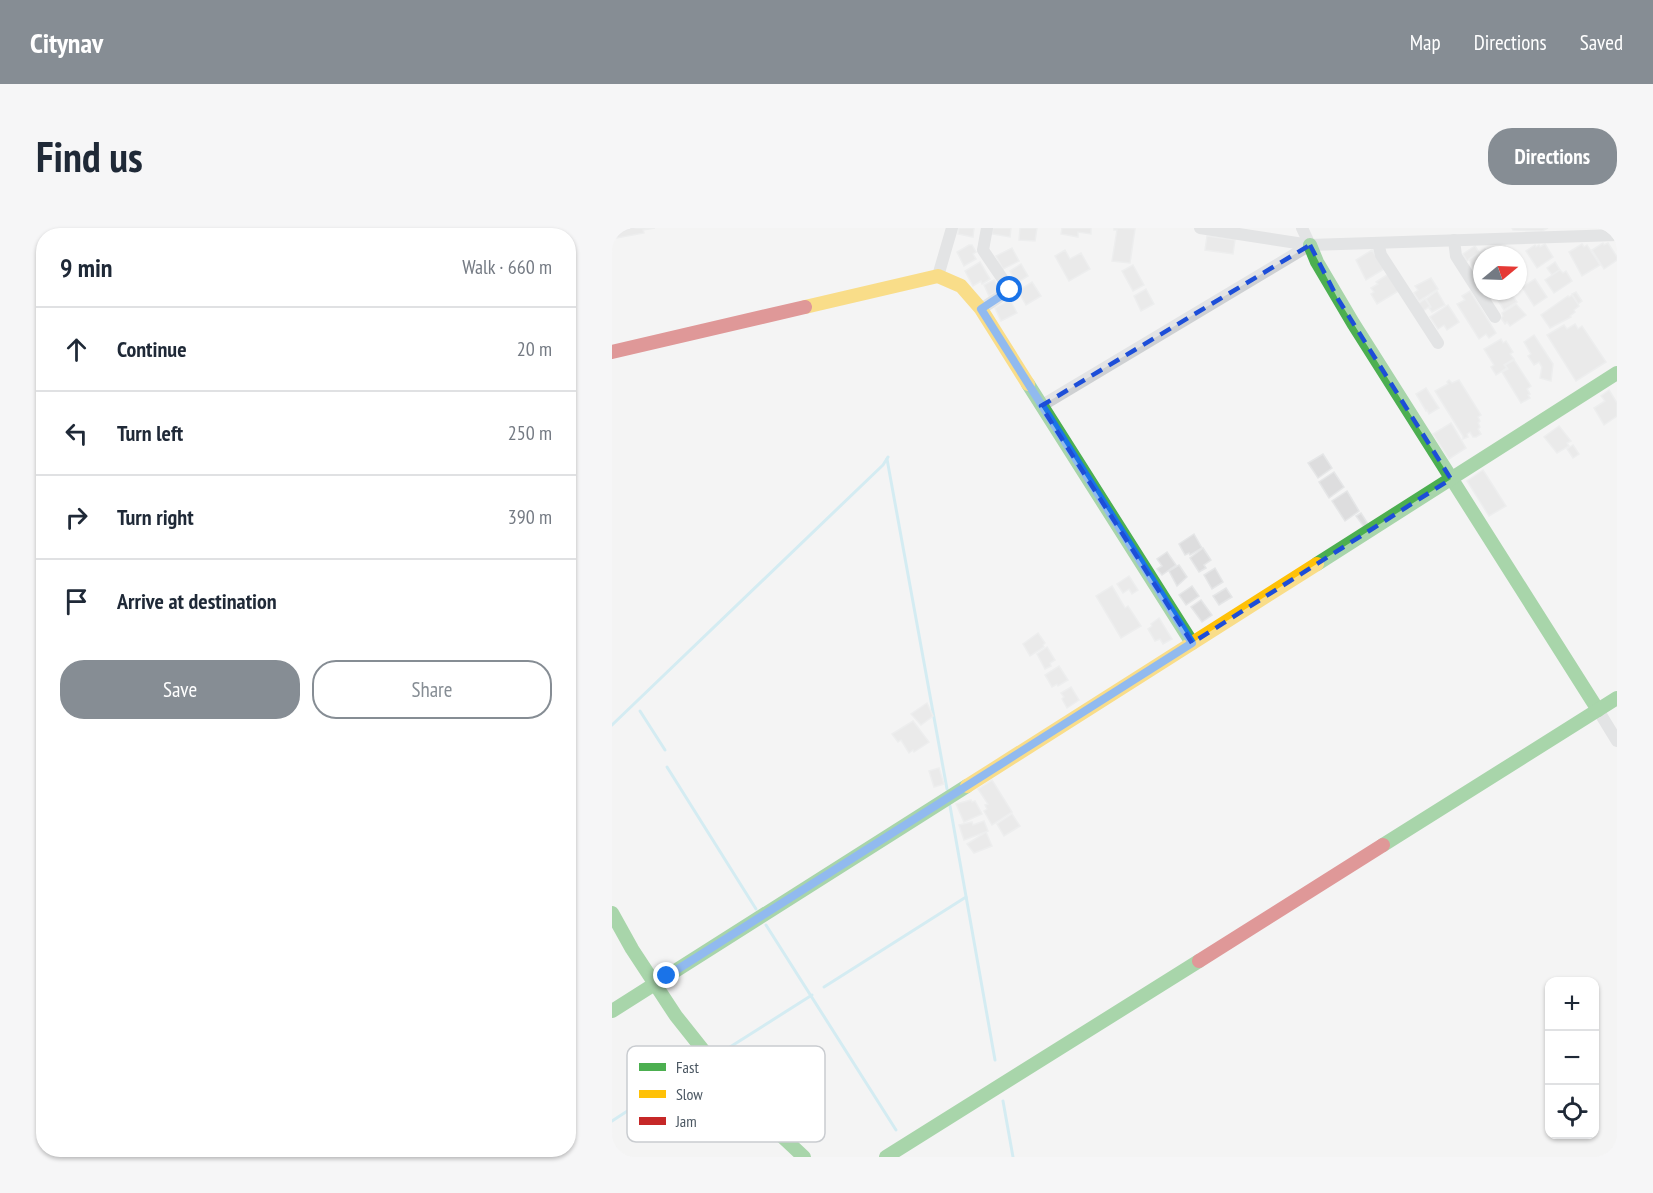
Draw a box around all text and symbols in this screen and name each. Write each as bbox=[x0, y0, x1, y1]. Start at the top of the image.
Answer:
text: Citynav bbox=[30, 24, 103, 61]
text: Map bbox=[1410, 29, 1441, 56]
text: Directions bbox=[1474, 29, 1547, 56]
text: Saved bbox=[1580, 29, 1623, 56]
button: Directions bbox=[1488, 128, 1617, 185]
text: Find us bbox=[36, 129, 143, 184]
north arrow bbox=[1473, 246, 1527, 300]
text: 9 min bbox=[60, 251, 113, 284]
text: Walk · 660 m bbox=[462, 254, 552, 280]
route start bbox=[996, 276, 1022, 302]
icon: ahead bbox=[60, 333, 93, 366]
text: Continue bbox=[117, 335, 187, 363]
text: 20 m bbox=[517, 336, 552, 362]
icon: left bbox=[60, 417, 93, 450]
text: Turn left bbox=[117, 419, 183, 447]
text: 250 m bbox=[508, 420, 552, 446]
icon: right bbox=[60, 501, 93, 534]
text: Turn right bbox=[117, 503, 194, 531]
text: 390 m bbox=[508, 504, 552, 530]
icon: arrive bbox=[60, 585, 93, 618]
text: Arrive at destination bbox=[117, 587, 277, 615]
button: Save bbox=[60, 660, 300, 719]
button: Share bbox=[312, 660, 552, 719]
route end bbox=[653, 962, 679, 988]
map controls bbox=[1545, 977, 1599, 1139]
button: + bbox=[1545, 977, 1599, 1031]
button: − bbox=[1545, 1031, 1599, 1085]
legend bbox=[627, 1046, 825, 1142]
text: Fast bbox=[676, 1057, 699, 1077]
text: Slow bbox=[676, 1084, 703, 1104]
button: locate bbox=[1545, 1085, 1599, 1139]
text: Jam bbox=[675, 1111, 697, 1131]

